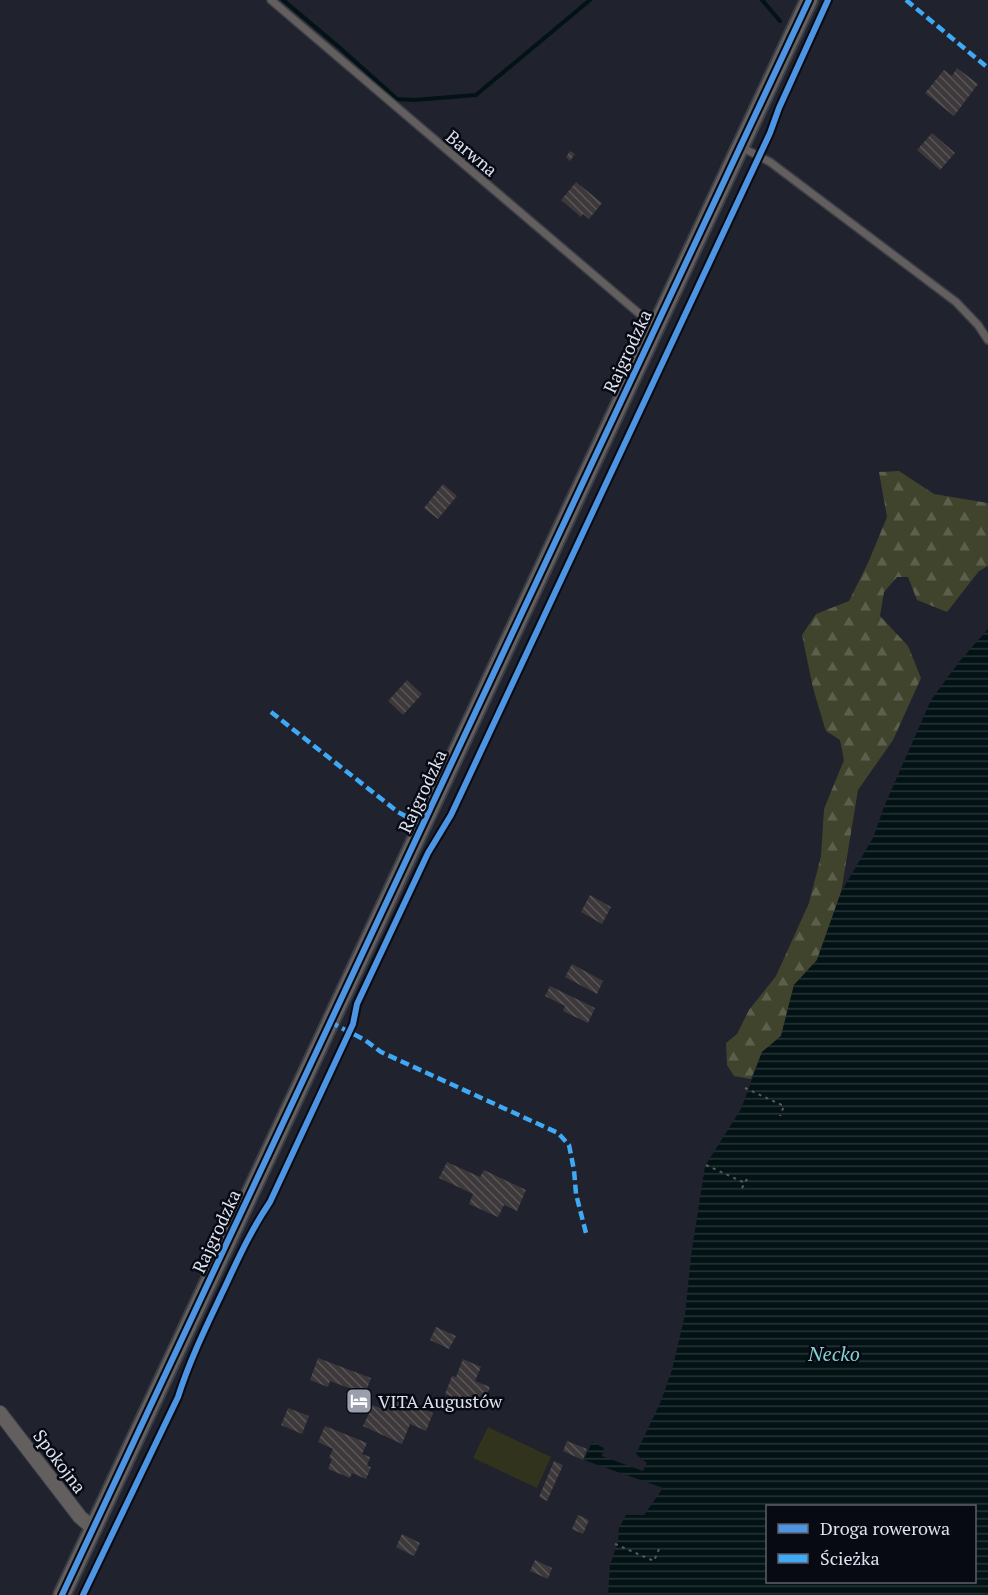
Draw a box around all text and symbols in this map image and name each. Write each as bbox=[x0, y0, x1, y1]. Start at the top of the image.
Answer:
street label: Barwna bbox=[441, 124, 503, 182]
street label: Rajgrodzka bbox=[597, 305, 657, 397]
street label: Rajgrodzka bbox=[392, 745, 452, 837]
street label: Rajgrodzka bbox=[186, 1185, 246, 1277]
water label: Necko bbox=[807, 1340, 860, 1367]
hotel icon: VITA Augustów bbox=[344, 1386, 374, 1416]
place label: VITA Augustów bbox=[378, 1389, 503, 1413]
street label: Spokojna bbox=[28, 1424, 92, 1498]
legend bbox=[766, 1505, 976, 1583]
text: Droga rowerowa bbox=[820, 1516, 950, 1540]
text: Ścieżka bbox=[820, 1546, 879, 1570]

